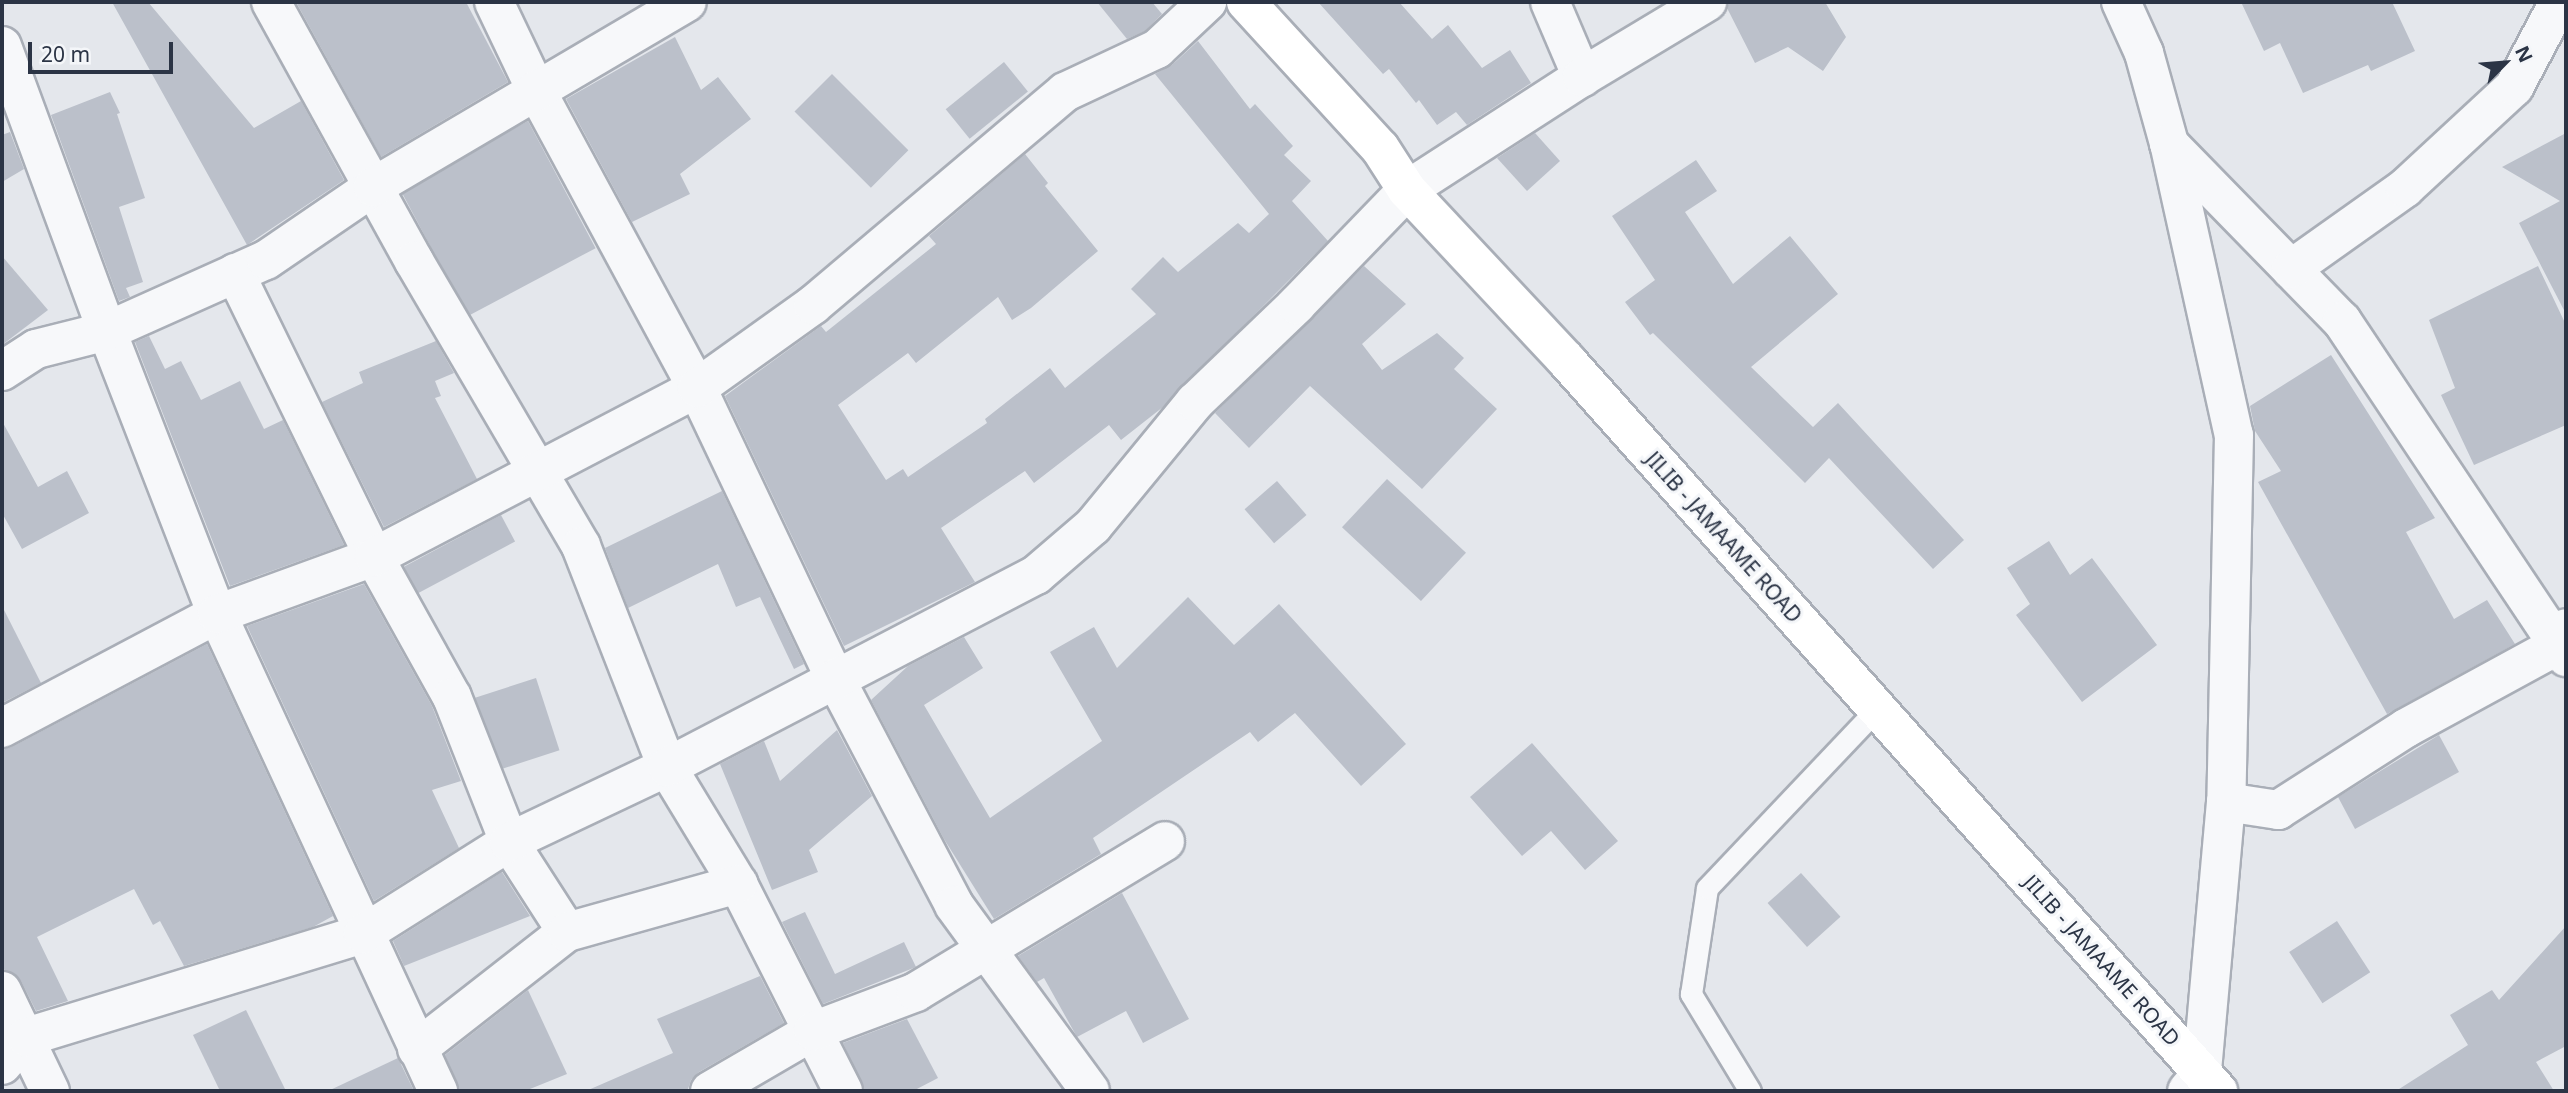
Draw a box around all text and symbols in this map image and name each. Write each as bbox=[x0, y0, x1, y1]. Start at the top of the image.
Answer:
scale bar bbox=[32, 28, 177, 72]
north arrow bbox=[2470, 28, 2540, 98]
text: 20 m bbox=[41, 40, 90, 68]
text: N bbox=[2509, 42, 2539, 67]
street label: JILIB - JAMAAME ROAD bbox=[1641, 446, 1807, 628]
street label: JILIB - JAMAAME ROAD bbox=[2019, 869, 2185, 1051]

